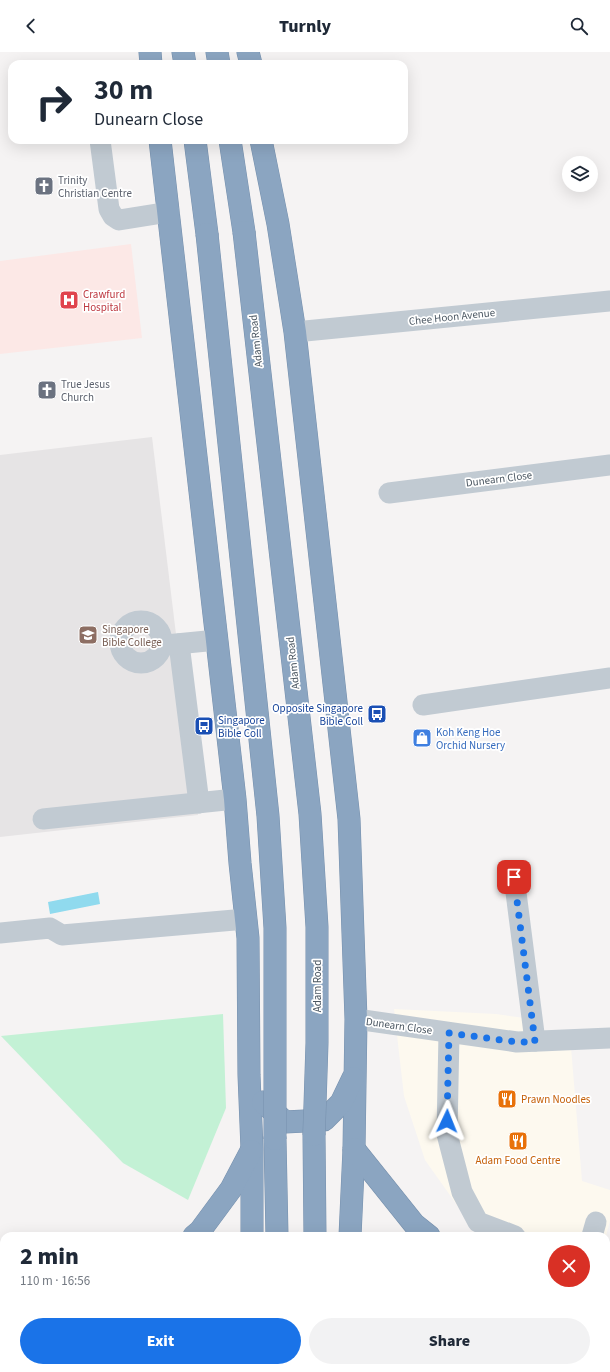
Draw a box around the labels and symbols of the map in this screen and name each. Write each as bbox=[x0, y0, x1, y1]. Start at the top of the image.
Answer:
place label: Trinity Christian Centre bbox=[58, 173, 133, 201]
church icon: Trinity Christian Centre bbox=[33, 175, 55, 197]
place label: Crawfurd Hospital bbox=[83, 287, 125, 315]
hospital icon: Crawfurd Hospital bbox=[58, 289, 80, 311]
street label: Chee Hoon Avenue bbox=[408, 305, 496, 329]
street label: Adam Road bbox=[246, 314, 266, 368]
place label: True Jesus Church bbox=[61, 377, 110, 405]
church icon: True Jesus Church bbox=[36, 379, 58, 401]
street label: Dunearn Close bbox=[465, 467, 534, 491]
place label: Singapore Bible College bbox=[102, 622, 162, 650]
school or university icon: Singapore Bible College bbox=[77, 624, 99, 646]
street label: Adam Road bbox=[283, 636, 303, 690]
place label: Opposite Singapore Bible Coll bbox=[272, 701, 364, 729]
bus stop icon: Opposite Singapore Bible Coll bbox=[366, 703, 388, 725]
place label: Singapore Bible Coll bbox=[218, 713, 265, 741]
bus stop icon: Singapore Bible Coll bbox=[193, 715, 215, 737]
place label: Koh Keng Hoe Orchid Nursery bbox=[436, 725, 505, 753]
shop icon: Koh Keng Hoe Orchid Nursery bbox=[411, 727, 433, 749]
pin bbox=[497, 860, 531, 894]
street label: Adam Road bbox=[310, 960, 325, 1012]
street label: Dunearn Close bbox=[365, 1014, 434, 1038]
restaurant icon: Prawn Noodles bbox=[496, 1088, 518, 1110]
place label: Prawn Noodles bbox=[521, 1092, 591, 1107]
position arrow bbox=[426, 1100, 468, 1142]
restaurant icon: Adam Food Centre bbox=[507, 1130, 529, 1152]
place label: Adam Food Centre bbox=[475, 1153, 561, 1168]

